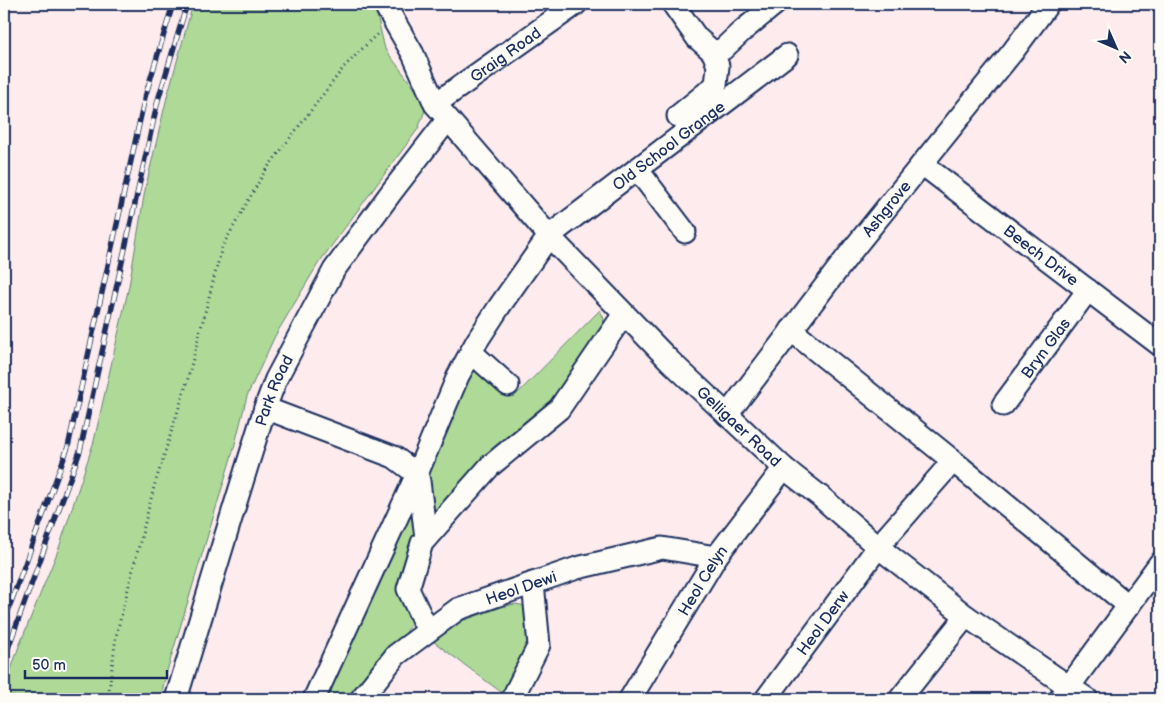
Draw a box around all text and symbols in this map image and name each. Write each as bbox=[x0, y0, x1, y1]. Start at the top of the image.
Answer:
north arrow bbox=[1092, 22, 1142, 72]
street label: Graig Road bbox=[467, 24, 545, 87]
text: N bbox=[1115, 47, 1135, 67]
street label: Old School Grange bbox=[609, 97, 730, 195]
street label: Ashgrove bbox=[859, 177, 916, 241]
street label: Beech Drive bbox=[999, 221, 1082, 291]
street label: Bryn Glas bbox=[1018, 315, 1075, 383]
street label: Park Road bbox=[252, 352, 298, 428]
street label: Gelligaer Road bbox=[692, 383, 785, 471]
street label: Heol Celyn bbox=[675, 542, 732, 620]
street label: Heol Dewi bbox=[484, 568, 559, 610]
street label: Heol Derw bbox=[793, 587, 854, 660]
scale bar bbox=[25, 648, 168, 680]
text: 50 m bbox=[32, 656, 66, 675]

